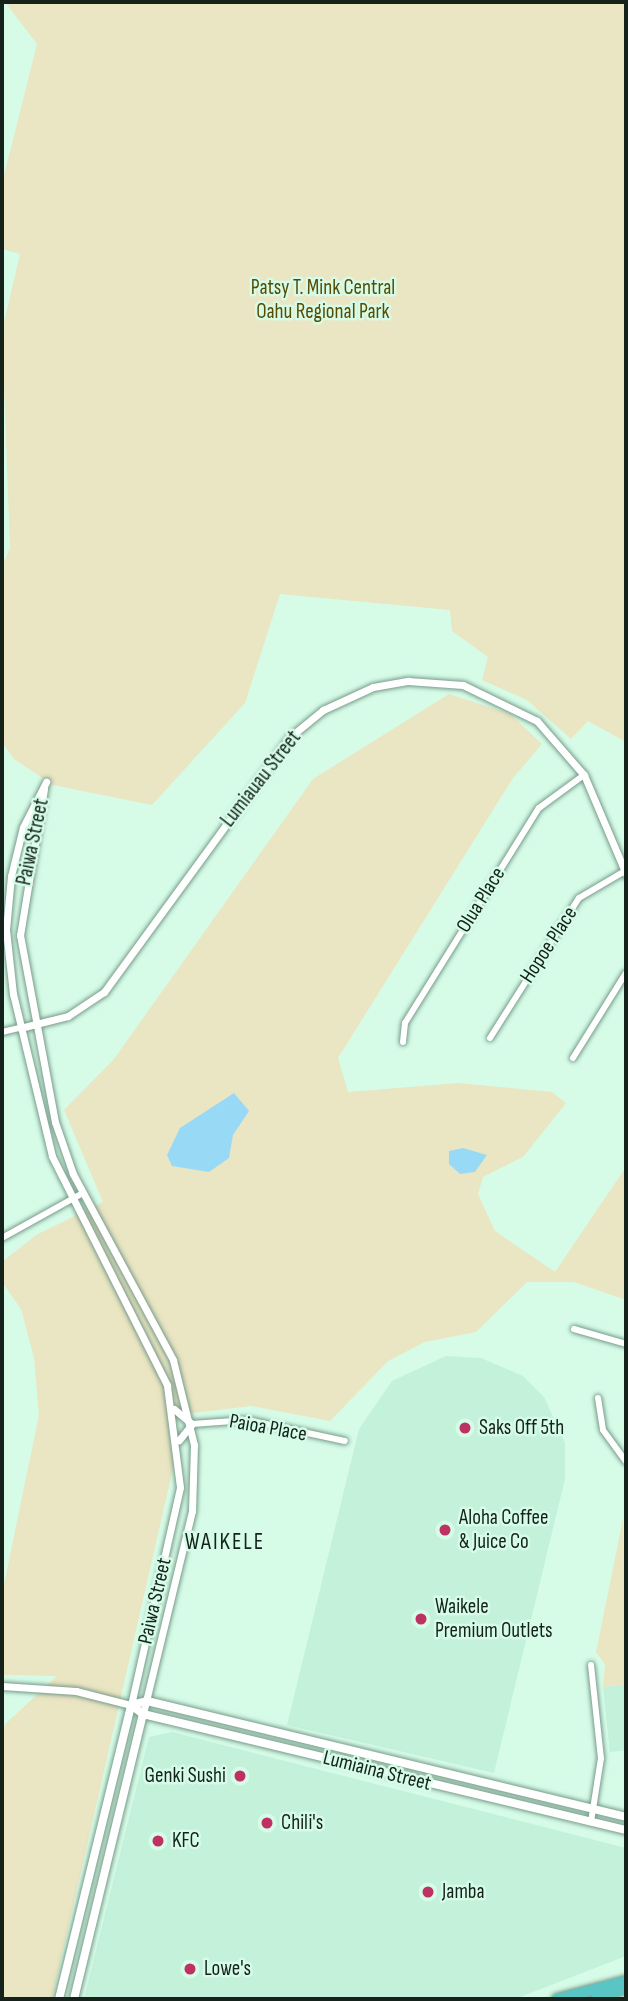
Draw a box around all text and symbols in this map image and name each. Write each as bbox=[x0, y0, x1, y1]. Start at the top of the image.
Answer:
park label: Patsy T. Mink Central Oahu Regional Park bbox=[251, 275, 395, 325]
street label: Lumiauau Street bbox=[216, 726, 306, 832]
street label: Paiwa Street bbox=[12, 796, 54, 888]
street label: Olua Place bbox=[451, 863, 511, 937]
street label: Hopoe Place bbox=[515, 902, 583, 988]
street label: Paioa Place bbox=[227, 1409, 309, 1447]
place label: Saks Off 5th bbox=[479, 1415, 564, 1441]
marker: Saks Off 5th bbox=[457, 1420, 473, 1436]
place label: Aloha Coffee & Juice Co bbox=[459, 1505, 548, 1555]
marker: Aloha Coffee & Juice Co bbox=[437, 1522, 453, 1538]
district label: WAIKELE bbox=[186, 1528, 264, 1556]
street label: Paiwa Street bbox=[133, 1555, 177, 1647]
place label: Waikele Premium Outlets bbox=[435, 1594, 553, 1644]
marker: Waikele Premium Outlets bbox=[413, 1611, 429, 1627]
street label: Lumiaina Street bbox=[320, 1745, 434, 1797]
place label: Genki Sushi bbox=[145, 1763, 226, 1789]
marker: Genki Sushi bbox=[232, 1768, 248, 1784]
place label: Chili's bbox=[281, 1810, 323, 1836]
marker: Chili's bbox=[259, 1815, 275, 1831]
place label: KFC bbox=[172, 1828, 200, 1854]
marker: KFC bbox=[150, 1833, 166, 1849]
place label: Jamba bbox=[442, 1879, 485, 1905]
marker: Jamba bbox=[420, 1884, 436, 1900]
place label: Lowe's bbox=[204, 1956, 251, 1982]
marker: Lowe's bbox=[182, 1961, 198, 1977]

